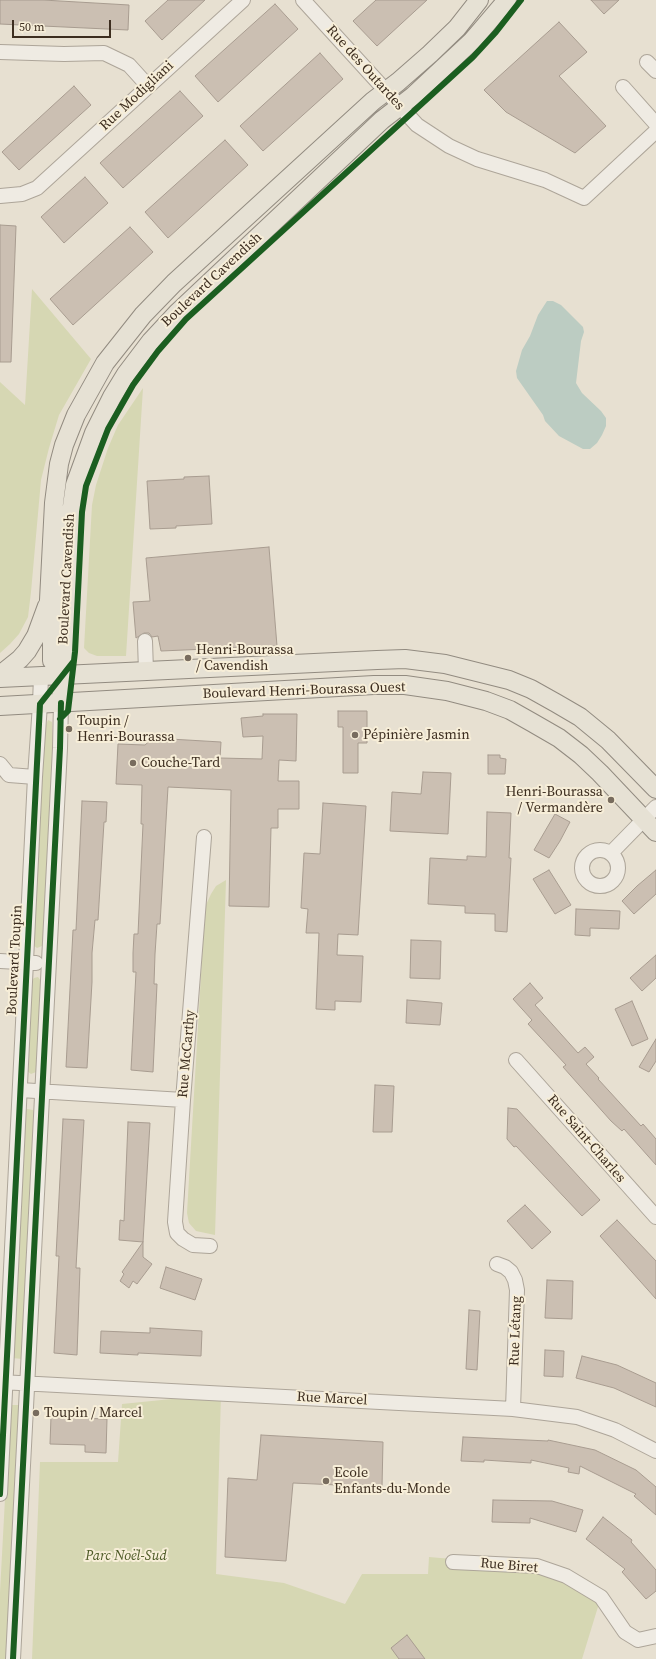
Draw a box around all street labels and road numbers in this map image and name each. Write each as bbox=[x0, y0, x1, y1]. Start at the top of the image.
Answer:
street label: Rue des Outardes bbox=[322, 22, 408, 114]
street label: Rue Modigliani bbox=[97, 58, 177, 134]
street label: Boulevard Cavendish bbox=[158, 229, 266, 331]
street label: Boulevard Cavendish bbox=[55, 513, 79, 645]
street label: Boulevard Henri-Bourassa Ouest bbox=[202, 679, 406, 703]
street label: Boulevard Toupin bbox=[4, 904, 26, 1016]
street label: Rue McCarthy bbox=[175, 1009, 199, 1099]
street label: Rue Saint-Charles bbox=[543, 1092, 629, 1186]
street label: Rue Létang bbox=[506, 1296, 526, 1366]
street label: Rue Marcel bbox=[296, 1389, 368, 1409]
street label: Rue Biret bbox=[479, 1555, 539, 1577]

